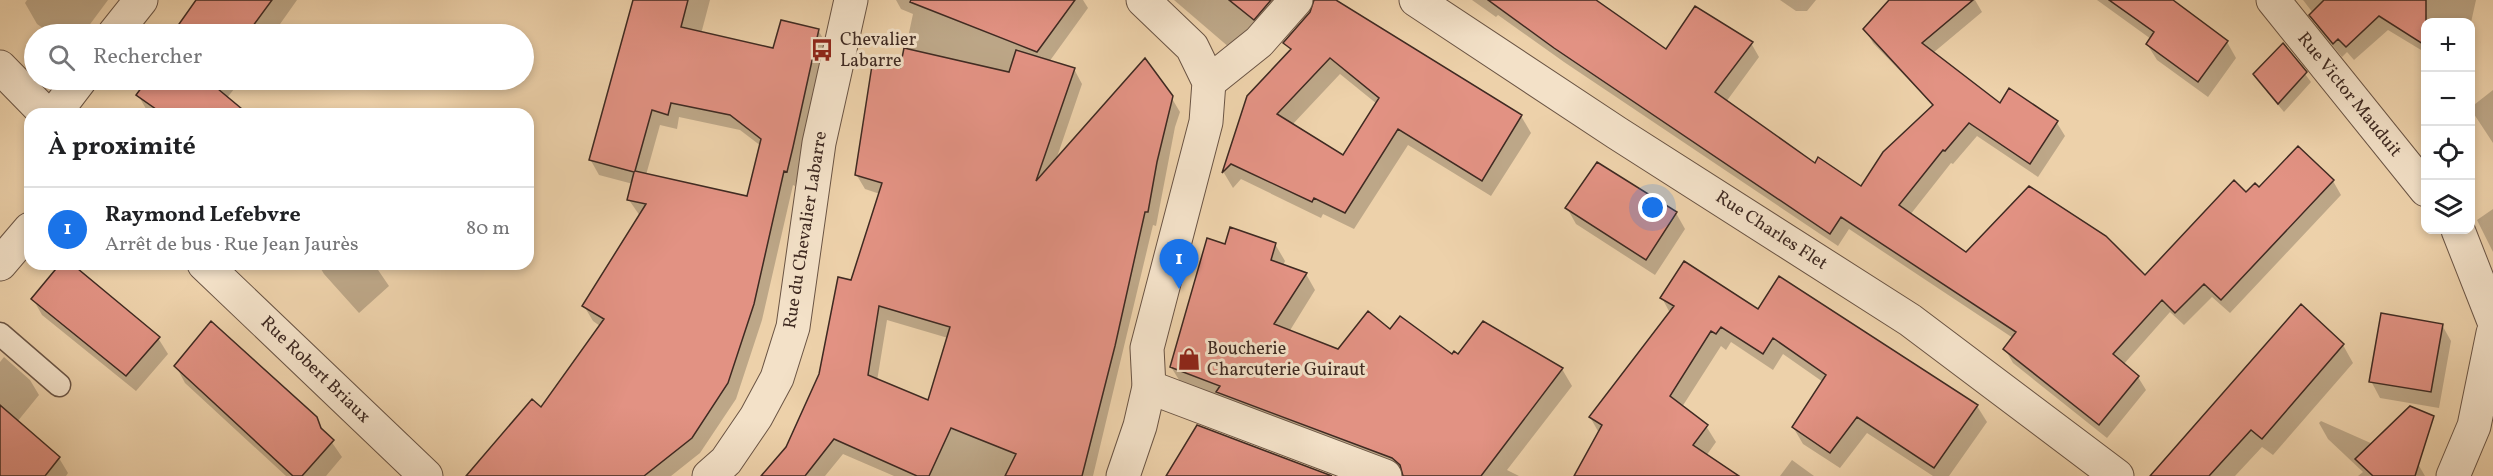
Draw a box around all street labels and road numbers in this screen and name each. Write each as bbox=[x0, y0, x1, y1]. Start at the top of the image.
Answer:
street label: Rue Victor Mauduit bbox=[2291, 27, 2407, 163]
street label: Rue du Chevalier Labarre bbox=[778, 129, 834, 331]
street label: Rue Charles Flet bbox=[1710, 185, 1832, 277]
street label: Rue Robert Briaux bbox=[254, 311, 376, 429]

